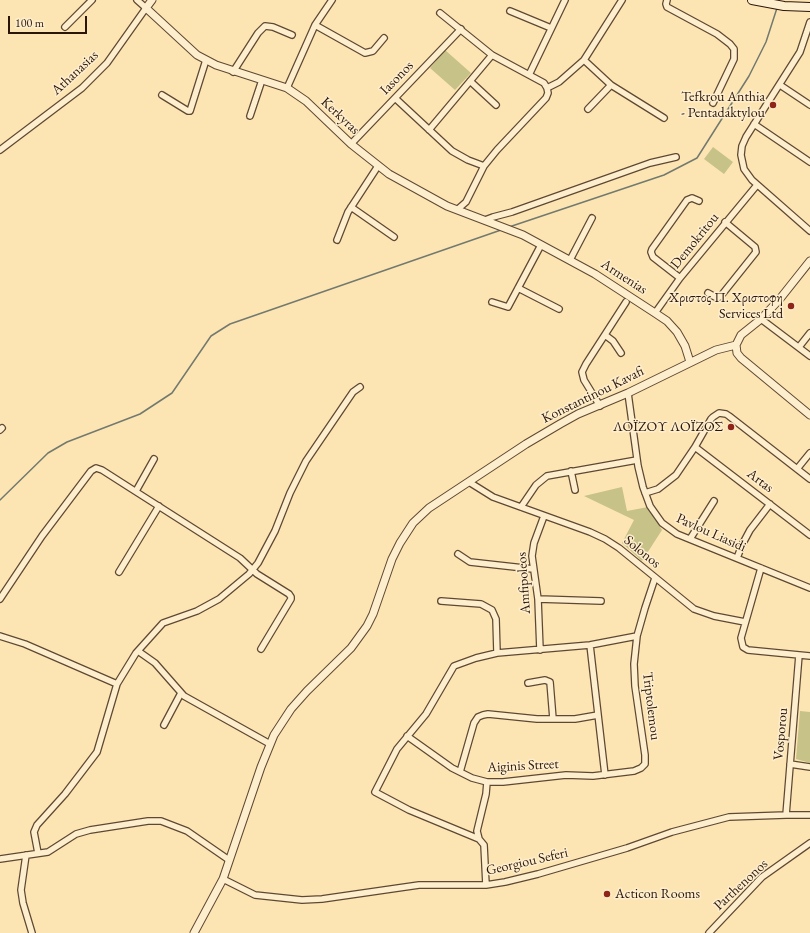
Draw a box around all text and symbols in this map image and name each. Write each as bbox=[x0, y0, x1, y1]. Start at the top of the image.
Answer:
scale bar bbox=[10, 8, 89, 34]
text: 100 m bbox=[15, 15, 44, 31]
street label: Athanasias bbox=[48, 47, 102, 99]
street label: Iasonos bbox=[377, 58, 417, 98]
place label: Tefkrou Anthia - Pentadaktylou bbox=[681, 89, 765, 122]
street label: Kerkyras bbox=[317, 94, 363, 138]
marker: Tefkrou Anthia - Pentadaktylou bbox=[768, 100, 778, 110]
street label: Demokritou bbox=[667, 210, 723, 272]
street label: Armenias bbox=[598, 256, 650, 298]
place label: Χριστος Π. Χριστοφη Services Ltd bbox=[669, 290, 783, 322]
marker: Χριστος Π. Χριστοφη Services Ltd bbox=[786, 301, 796, 311]
street label: Konstantinou Kavafi bbox=[539, 363, 647, 427]
place label: ΛΟΪΖΟΥ ΛΟΪΖΟΣ bbox=[613, 419, 723, 435]
marker: ΛΟΪΖΟΥ ΛΟΪΖΟΣ bbox=[726, 422, 736, 432]
street label: Artas bbox=[743, 466, 777, 496]
street label: Pavlou Liasidi bbox=[674, 510, 748, 556]
street label: Solonos bbox=[620, 532, 664, 572]
street label: Amfipoleos bbox=[513, 552, 535, 614]
street label: Triptolemou bbox=[638, 671, 664, 741]
street label: Vosporou bbox=[770, 707, 792, 761]
street label: Aiginis Street bbox=[487, 756, 559, 776]
street label: Georgiou Seferi bbox=[484, 844, 570, 880]
street label: Parthenonos bbox=[711, 856, 771, 914]
place label: Acticon Rooms bbox=[615, 886, 700, 902]
marker: Acticon Rooms bbox=[602, 889, 612, 899]

